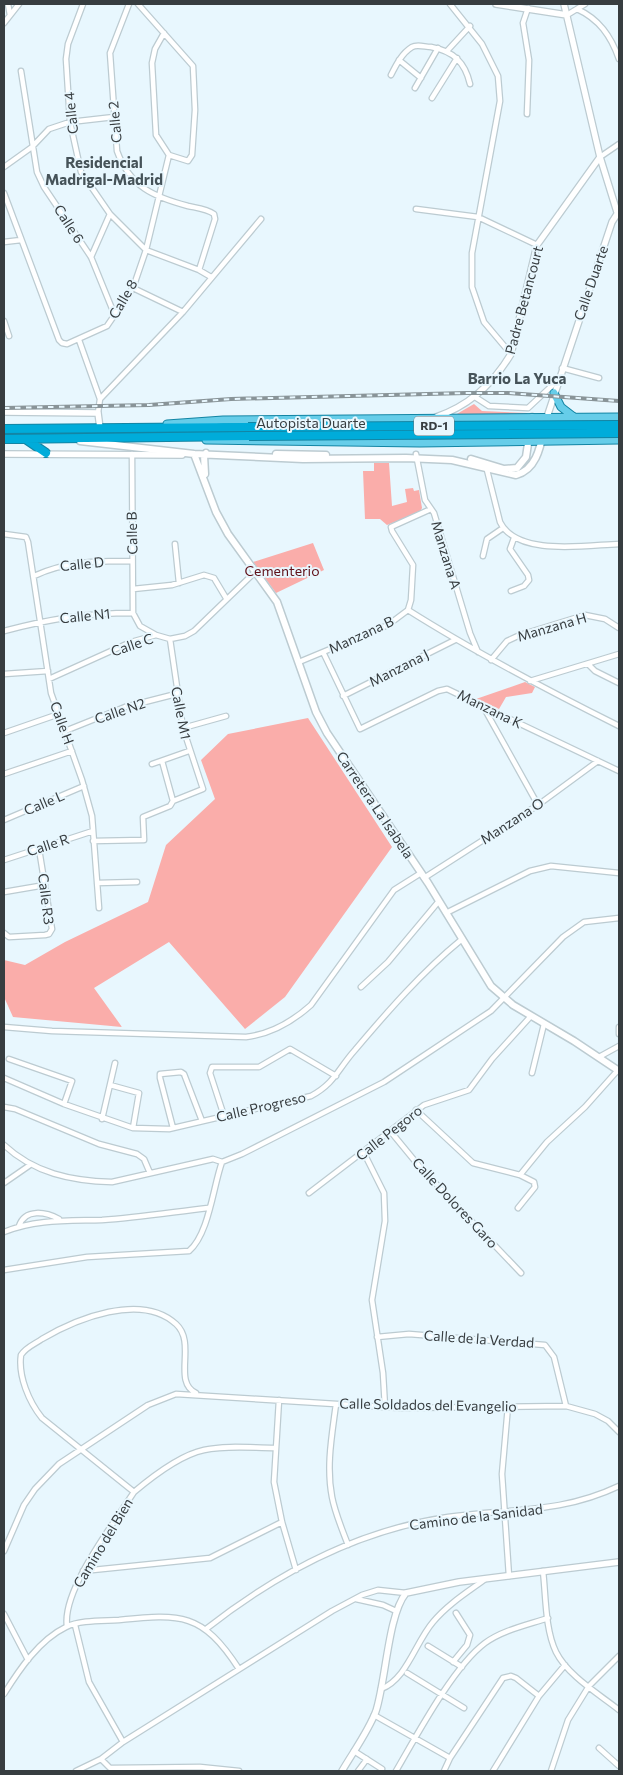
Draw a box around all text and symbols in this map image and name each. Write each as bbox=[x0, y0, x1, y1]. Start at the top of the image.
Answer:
street label: Calle 4 bbox=[60, 90, 81, 135]
street label: Calle 2 bbox=[104, 100, 125, 144]
district label: Residencial Madrigal-Madrid bbox=[45, 153, 163, 188]
street label: Calle 6 bbox=[51, 201, 88, 246]
street label: Calle Duarte bbox=[570, 243, 611, 323]
street label: Padre Betancourt bbox=[501, 244, 546, 356]
street label: Calle 8 bbox=[105, 276, 141, 321]
district label: Barrio La Yuca bbox=[468, 369, 566, 387]
street label: Autopista Duarte bbox=[256, 414, 366, 431]
road number: RD-1 bbox=[414, 416, 454, 436]
street label: Calle B bbox=[123, 511, 140, 555]
street label: Manzana A bbox=[428, 519, 465, 591]
street label: Calle D bbox=[59, 553, 105, 574]
park label: Cementerio bbox=[244, 562, 320, 579]
street label: Calle N1 bbox=[59, 604, 111, 627]
street label: Manzana H bbox=[515, 609, 589, 645]
street label: Manzana B bbox=[325, 612, 396, 657]
street label: Calle C bbox=[108, 629, 155, 660]
street label: Manzana J bbox=[366, 645, 432, 690]
street label: Calle M1 bbox=[168, 685, 195, 741]
street label: Manzana K bbox=[455, 685, 526, 732]
street label: Calle N2 bbox=[92, 694, 148, 727]
street label: Calle H bbox=[47, 699, 78, 747]
street label: Carretera La Isabela bbox=[333, 748, 418, 862]
street label: Calle L bbox=[21, 786, 67, 819]
street label: Manzana O bbox=[477, 794, 547, 847]
street label: Calle R bbox=[25, 830, 71, 859]
street label: Calle R3 bbox=[35, 872, 58, 926]
street label: Calle Progreso bbox=[214, 1088, 307, 1125]
street label: Calle Pegoro bbox=[352, 1101, 425, 1164]
street label: Calle Dolores Garo bbox=[409, 1154, 502, 1252]
street label: Calle de la Verdad bbox=[423, 1326, 535, 1351]
street label: Calle Soldados del Evangelio bbox=[339, 1394, 517, 1415]
street label: Camino del Bien bbox=[69, 1495, 136, 1591]
street label: Camino de la Sanidad bbox=[408, 1500, 544, 1533]

